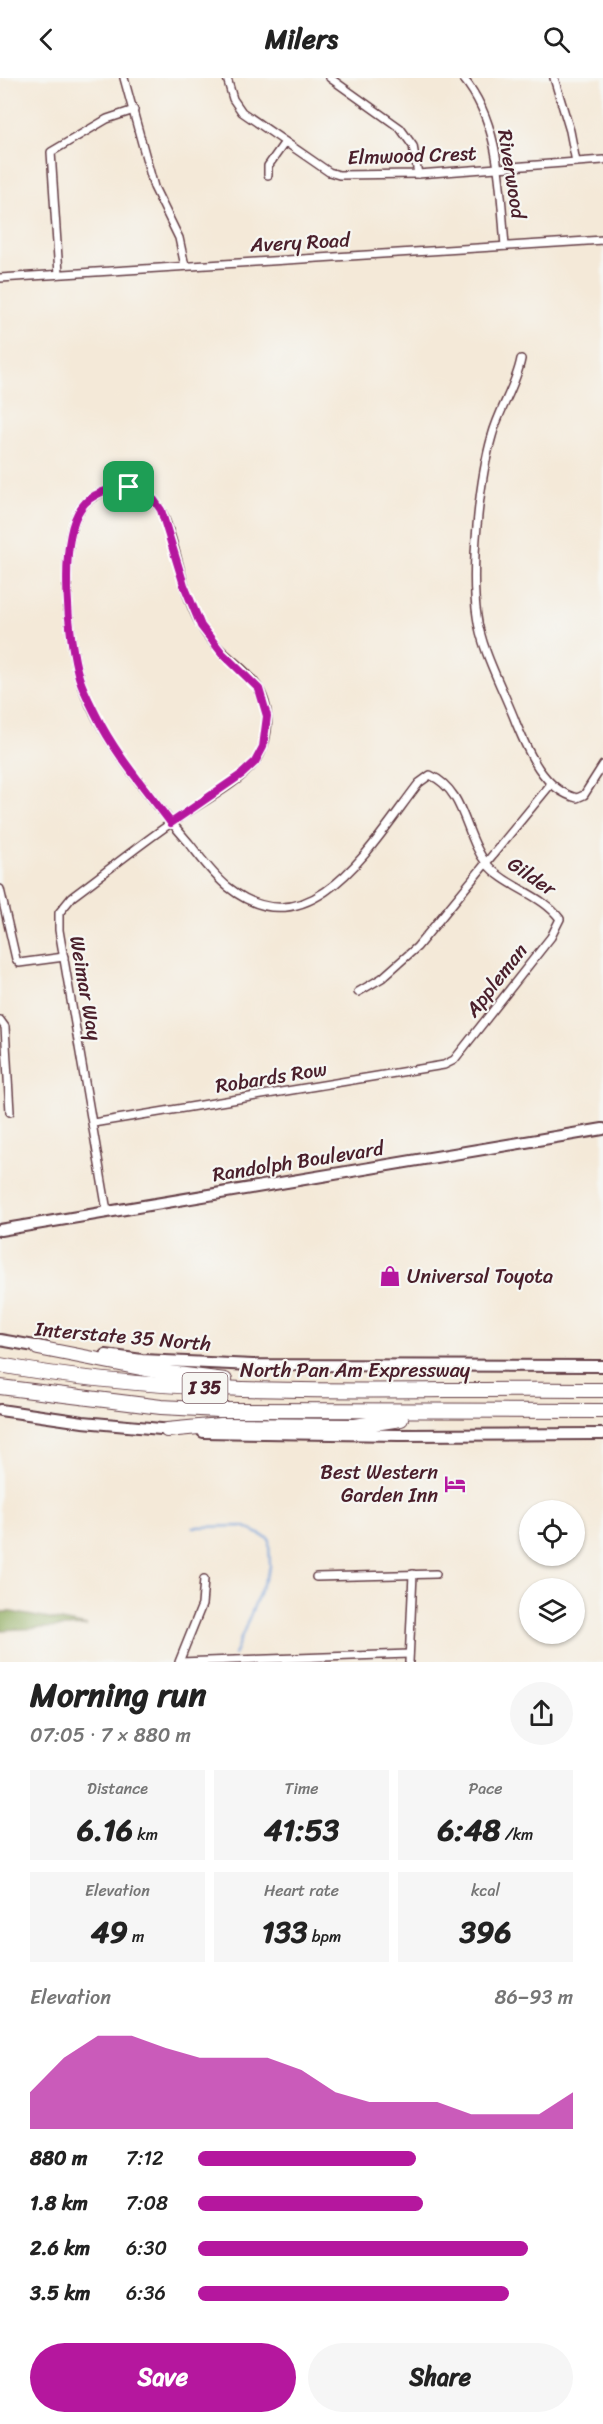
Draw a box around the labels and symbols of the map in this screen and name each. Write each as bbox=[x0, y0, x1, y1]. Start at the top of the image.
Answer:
street label: Riverwood bbox=[487, 127, 536, 223]
street label: Elmwood Crest bbox=[347, 136, 477, 175]
street label: Avery Road bbox=[249, 222, 352, 263]
pin bbox=[103, 461, 154, 512]
street label: Gilder bbox=[500, 847, 564, 906]
street label: Weimar Way bbox=[59, 933, 112, 1044]
street label: Appleman bbox=[455, 935, 537, 1026]
street label: Robards Row bbox=[213, 1051, 329, 1104]
street label: Randolph Boulevard bbox=[210, 1130, 388, 1192]
place label: Universal Toyota bbox=[407, 1259, 553, 1294]
shop icon: Universal Toyota bbox=[378, 1264, 402, 1288]
street label: Interstate 35 North bbox=[32, 1311, 212, 1362]
street label: North Pan Am Expressway bbox=[240, 1353, 471, 1388]
road number: I 35 bbox=[182, 1373, 228, 1403]
place label: Best Western Garden Inn bbox=[320, 1455, 438, 1513]
hotel icon: Best Western Garden Inn bbox=[443, 1472, 467, 1496]

